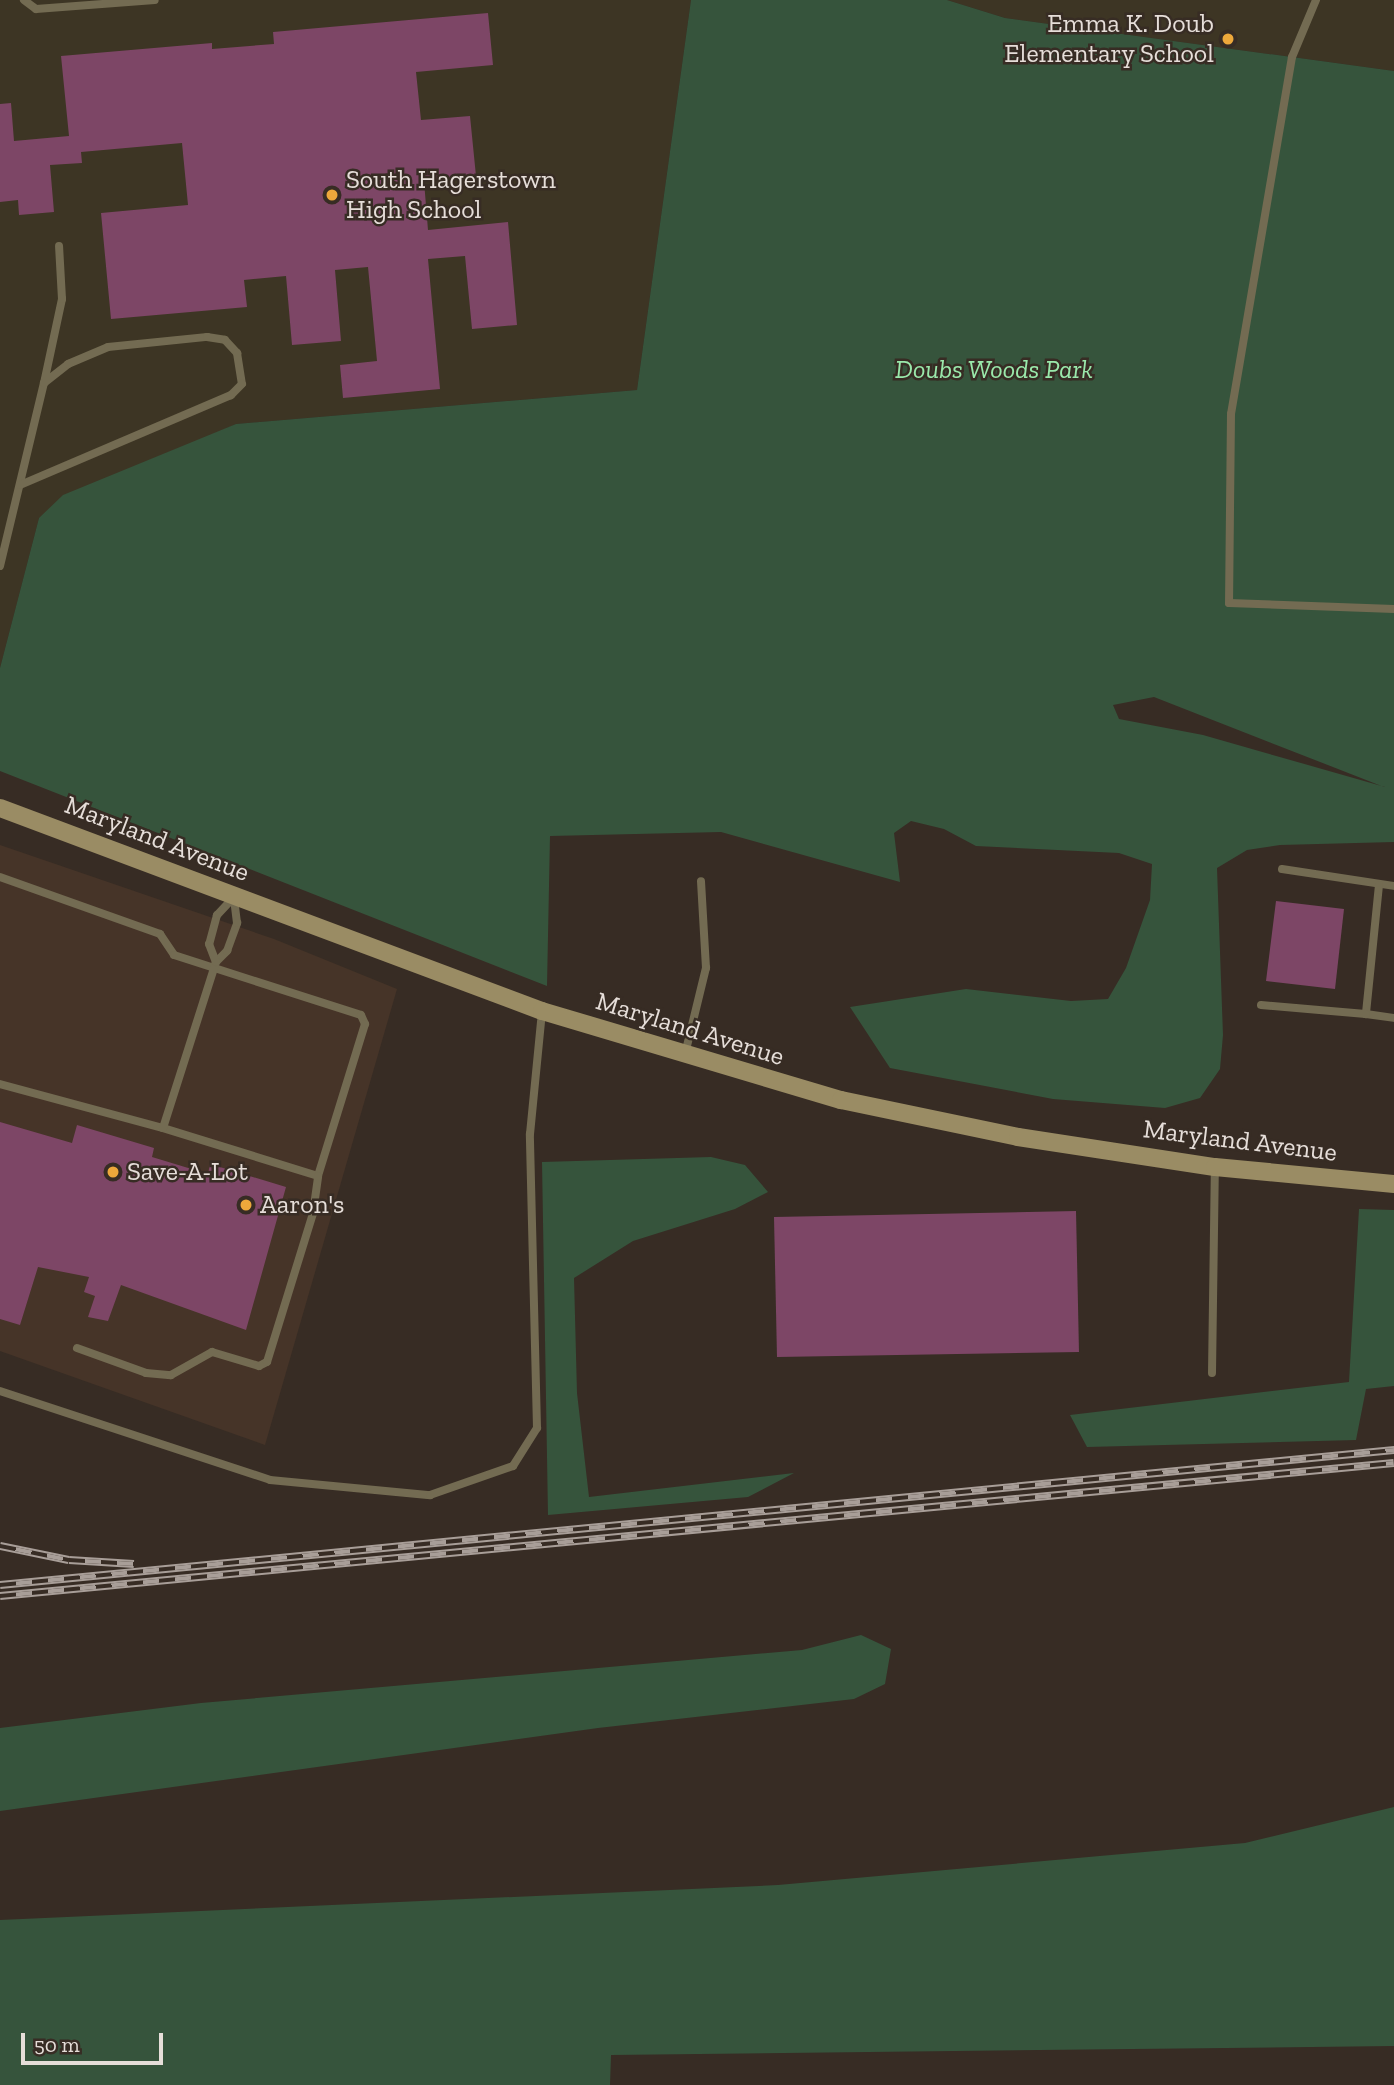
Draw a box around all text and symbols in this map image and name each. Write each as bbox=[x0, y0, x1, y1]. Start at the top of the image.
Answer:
place label: Emma K. Doub Elementary School bbox=[1004, 8, 1214, 70]
marker: Emma K. Doub Elementary School bbox=[1220, 31, 1236, 47]
place label: South Hagerstown High School bbox=[346, 164, 556, 226]
marker: South Hagerstown High School bbox=[324, 187, 340, 203]
park label: Doubs Woods Park bbox=[895, 354, 1093, 386]
street label: Maryland Avenue bbox=[60, 789, 254, 889]
street label: Maryland Avenue bbox=[592, 985, 788, 1073]
street label: Maryland Avenue bbox=[1141, 1114, 1339, 1168]
place label: Save-A-Lot bbox=[127, 1156, 248, 1188]
marker: Save-A-Lot bbox=[105, 1164, 121, 1180]
place label: Aaron's bbox=[260, 1189, 344, 1221]
marker: Aaron's bbox=[238, 1197, 254, 1213]
scale bar bbox=[24, 2018, 166, 2062]
text: 50 m bbox=[34, 2032, 80, 2057]

